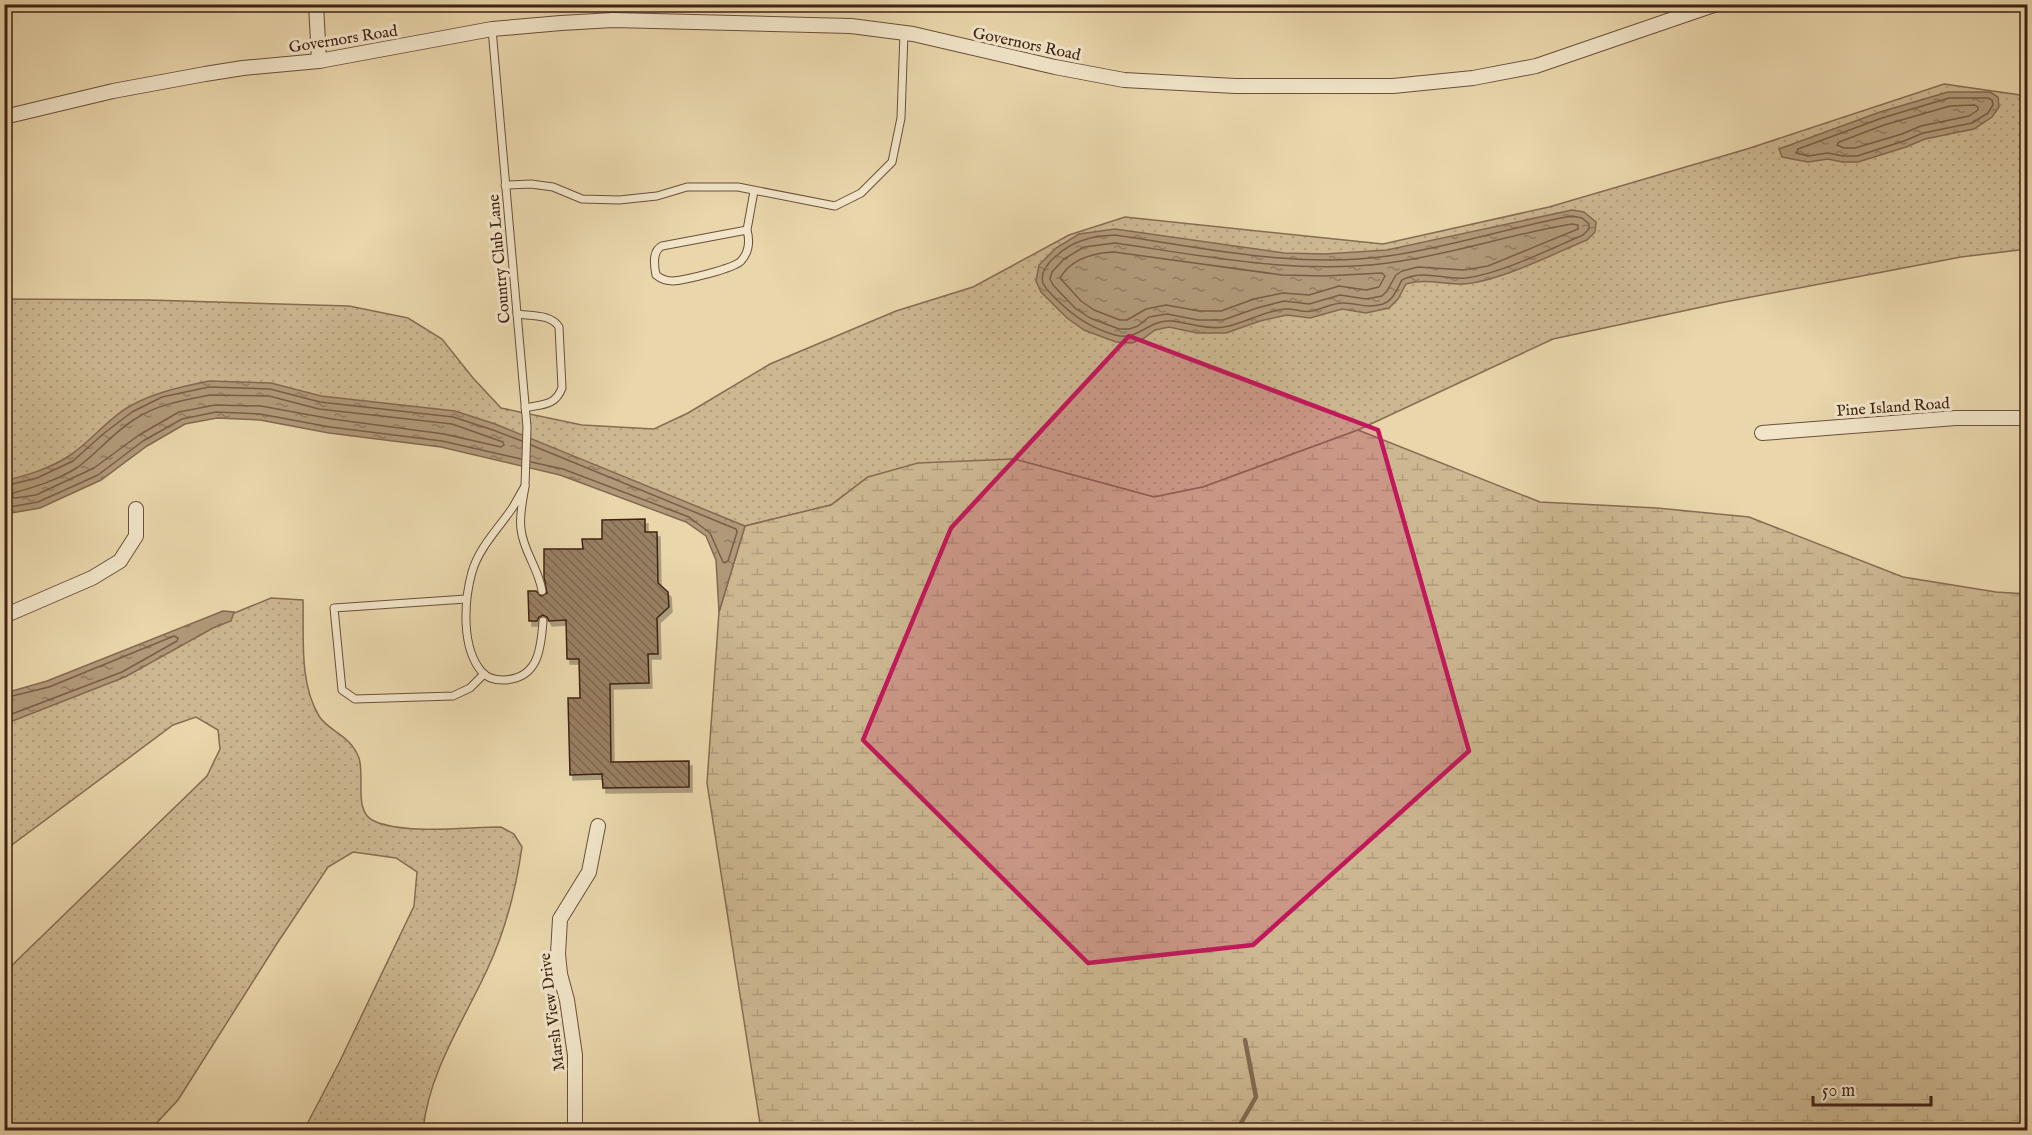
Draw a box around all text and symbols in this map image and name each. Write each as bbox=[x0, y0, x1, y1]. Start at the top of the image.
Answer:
street label: Governors Road bbox=[288, 21, 400, 58]
street label: Governors Road bbox=[971, 24, 1083, 66]
street label: Country Club Lane bbox=[484, 193, 516, 324]
street label: Pine Island Road bbox=[1836, 394, 1951, 422]
street label: Marsh View Drive bbox=[536, 952, 570, 1072]
scale bar bbox=[1813, 1069, 1932, 1107]
text: 50 m bbox=[1822, 1080, 1855, 1103]

